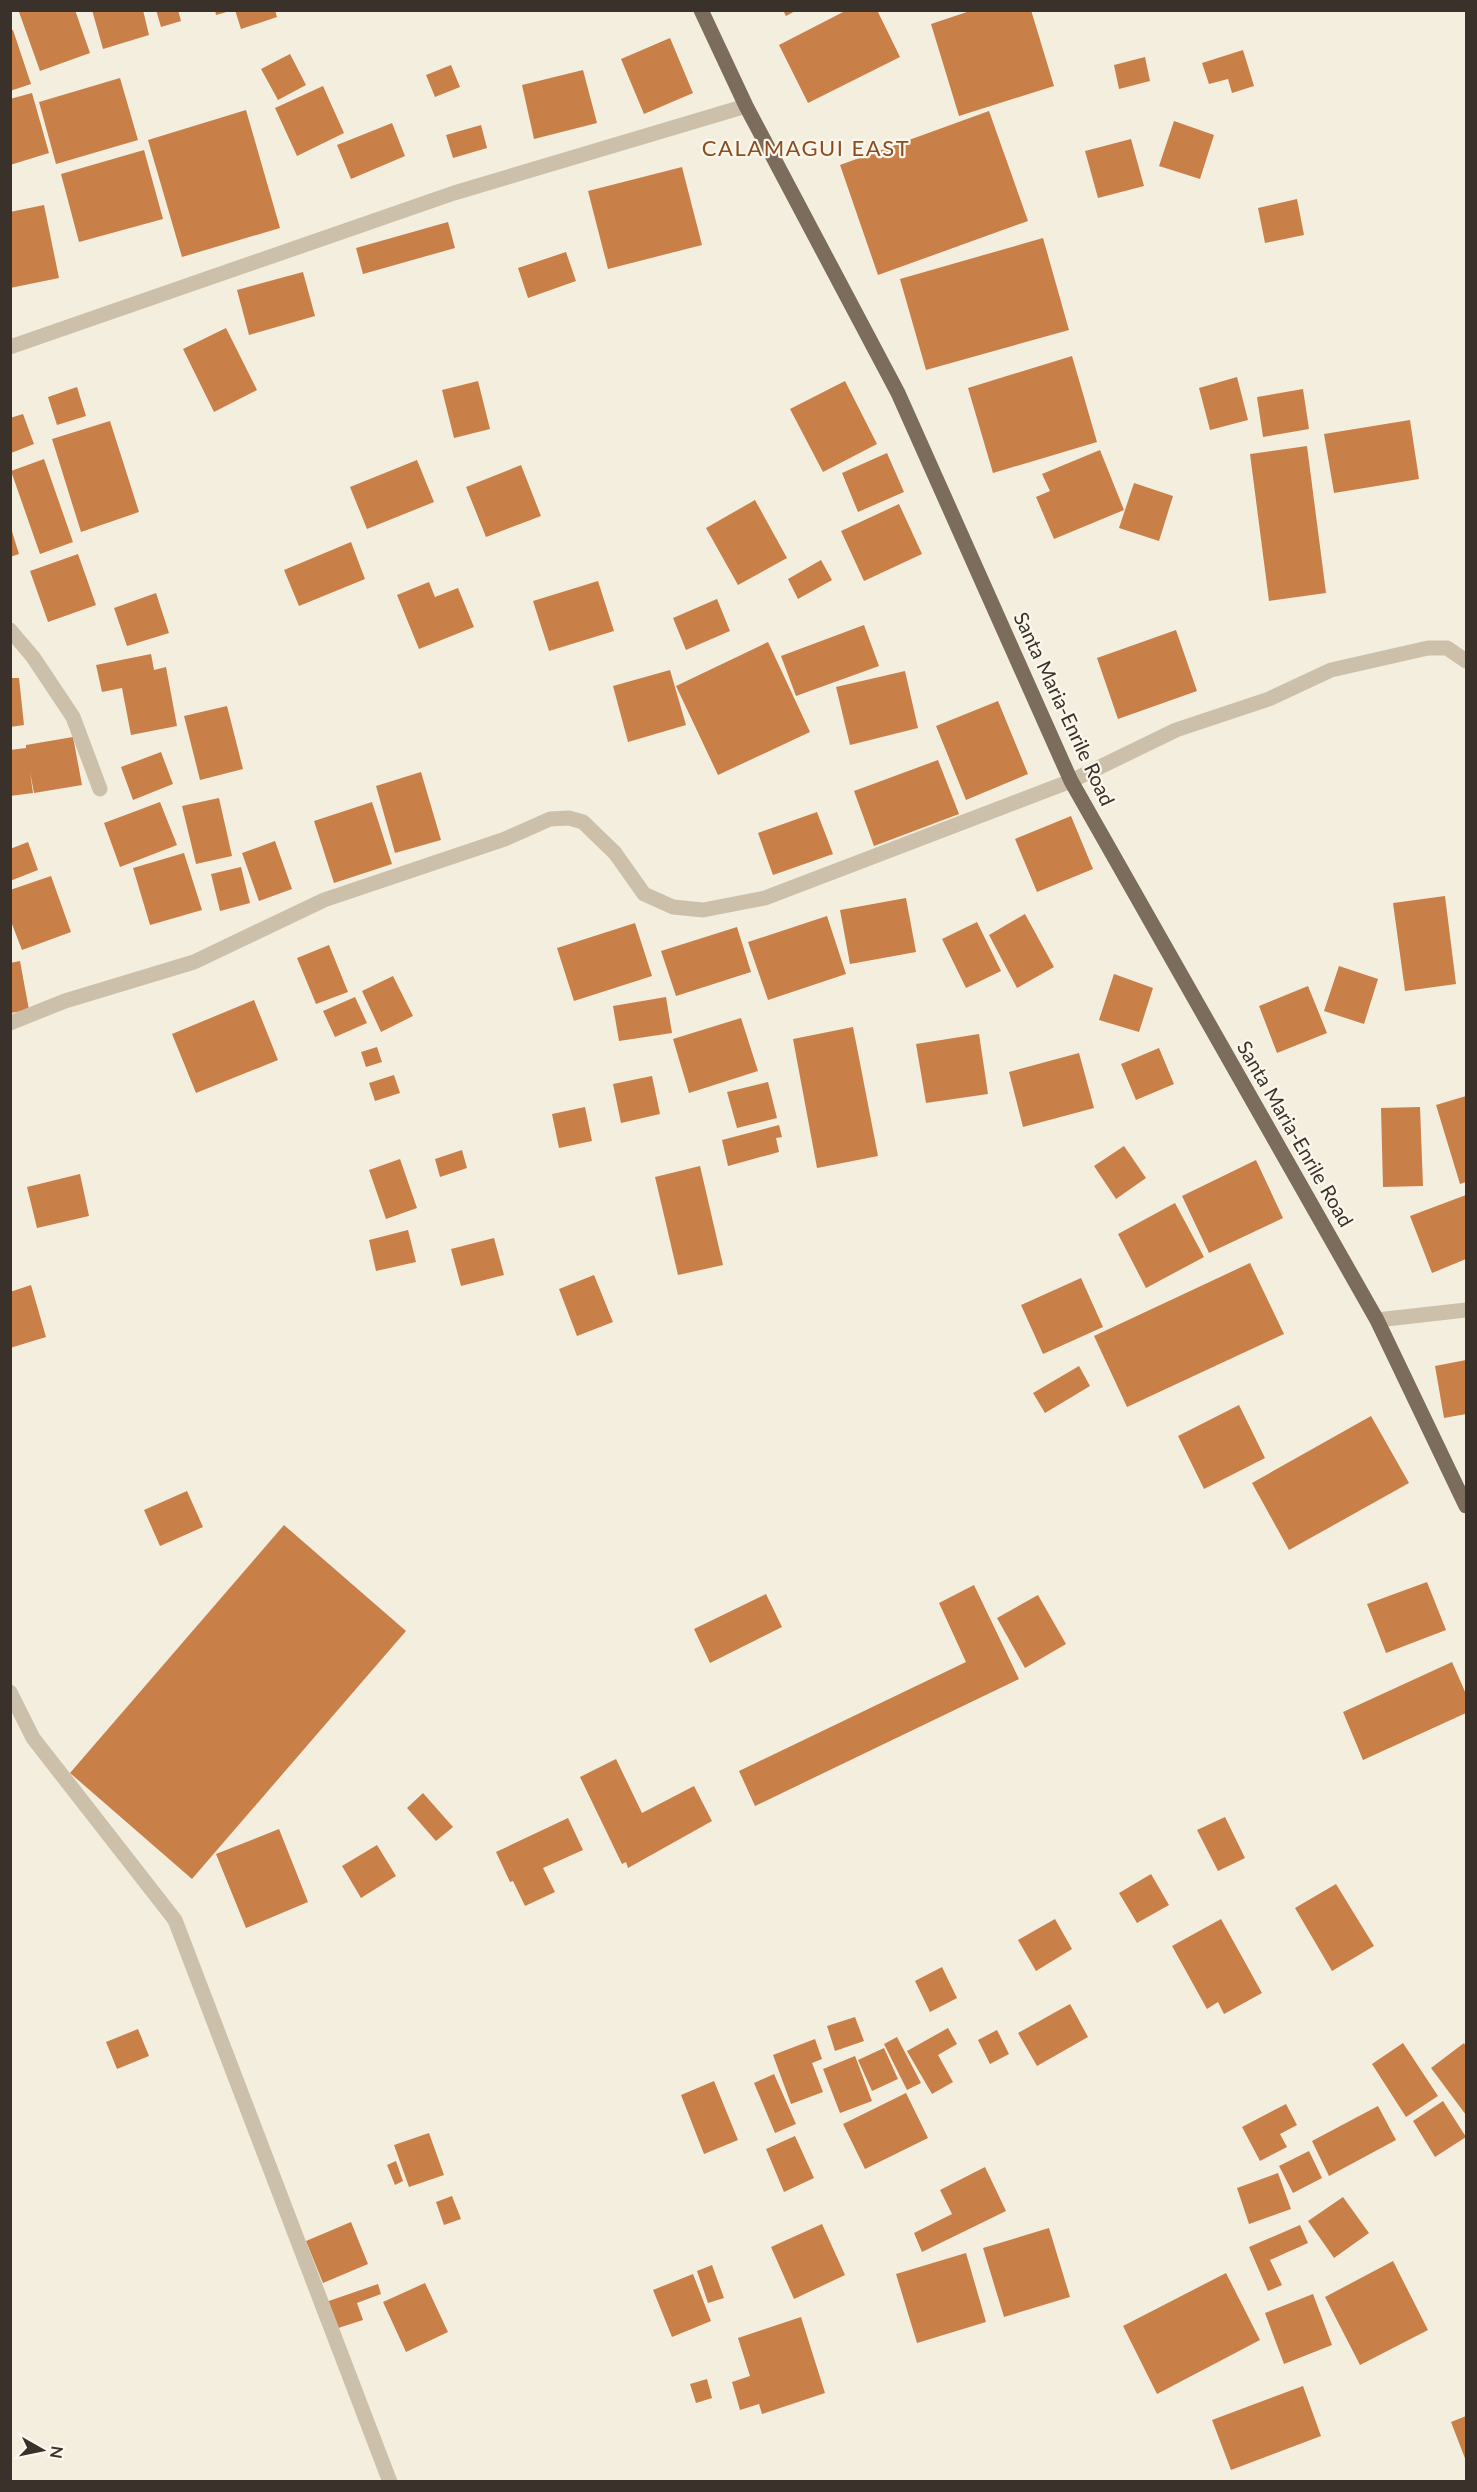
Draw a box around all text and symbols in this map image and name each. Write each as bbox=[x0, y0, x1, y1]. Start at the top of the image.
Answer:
district label: CALAMAGUI EAST bbox=[702, 134, 910, 161]
street label: Santa Maria-Enrile Road bbox=[1009, 608, 1120, 809]
street label: Santa Maria-Enrile Road bbox=[1233, 1036, 1359, 1231]
north arrow bbox=[12, 2420, 72, 2480]
text: N bbox=[47, 2445, 68, 2460]

